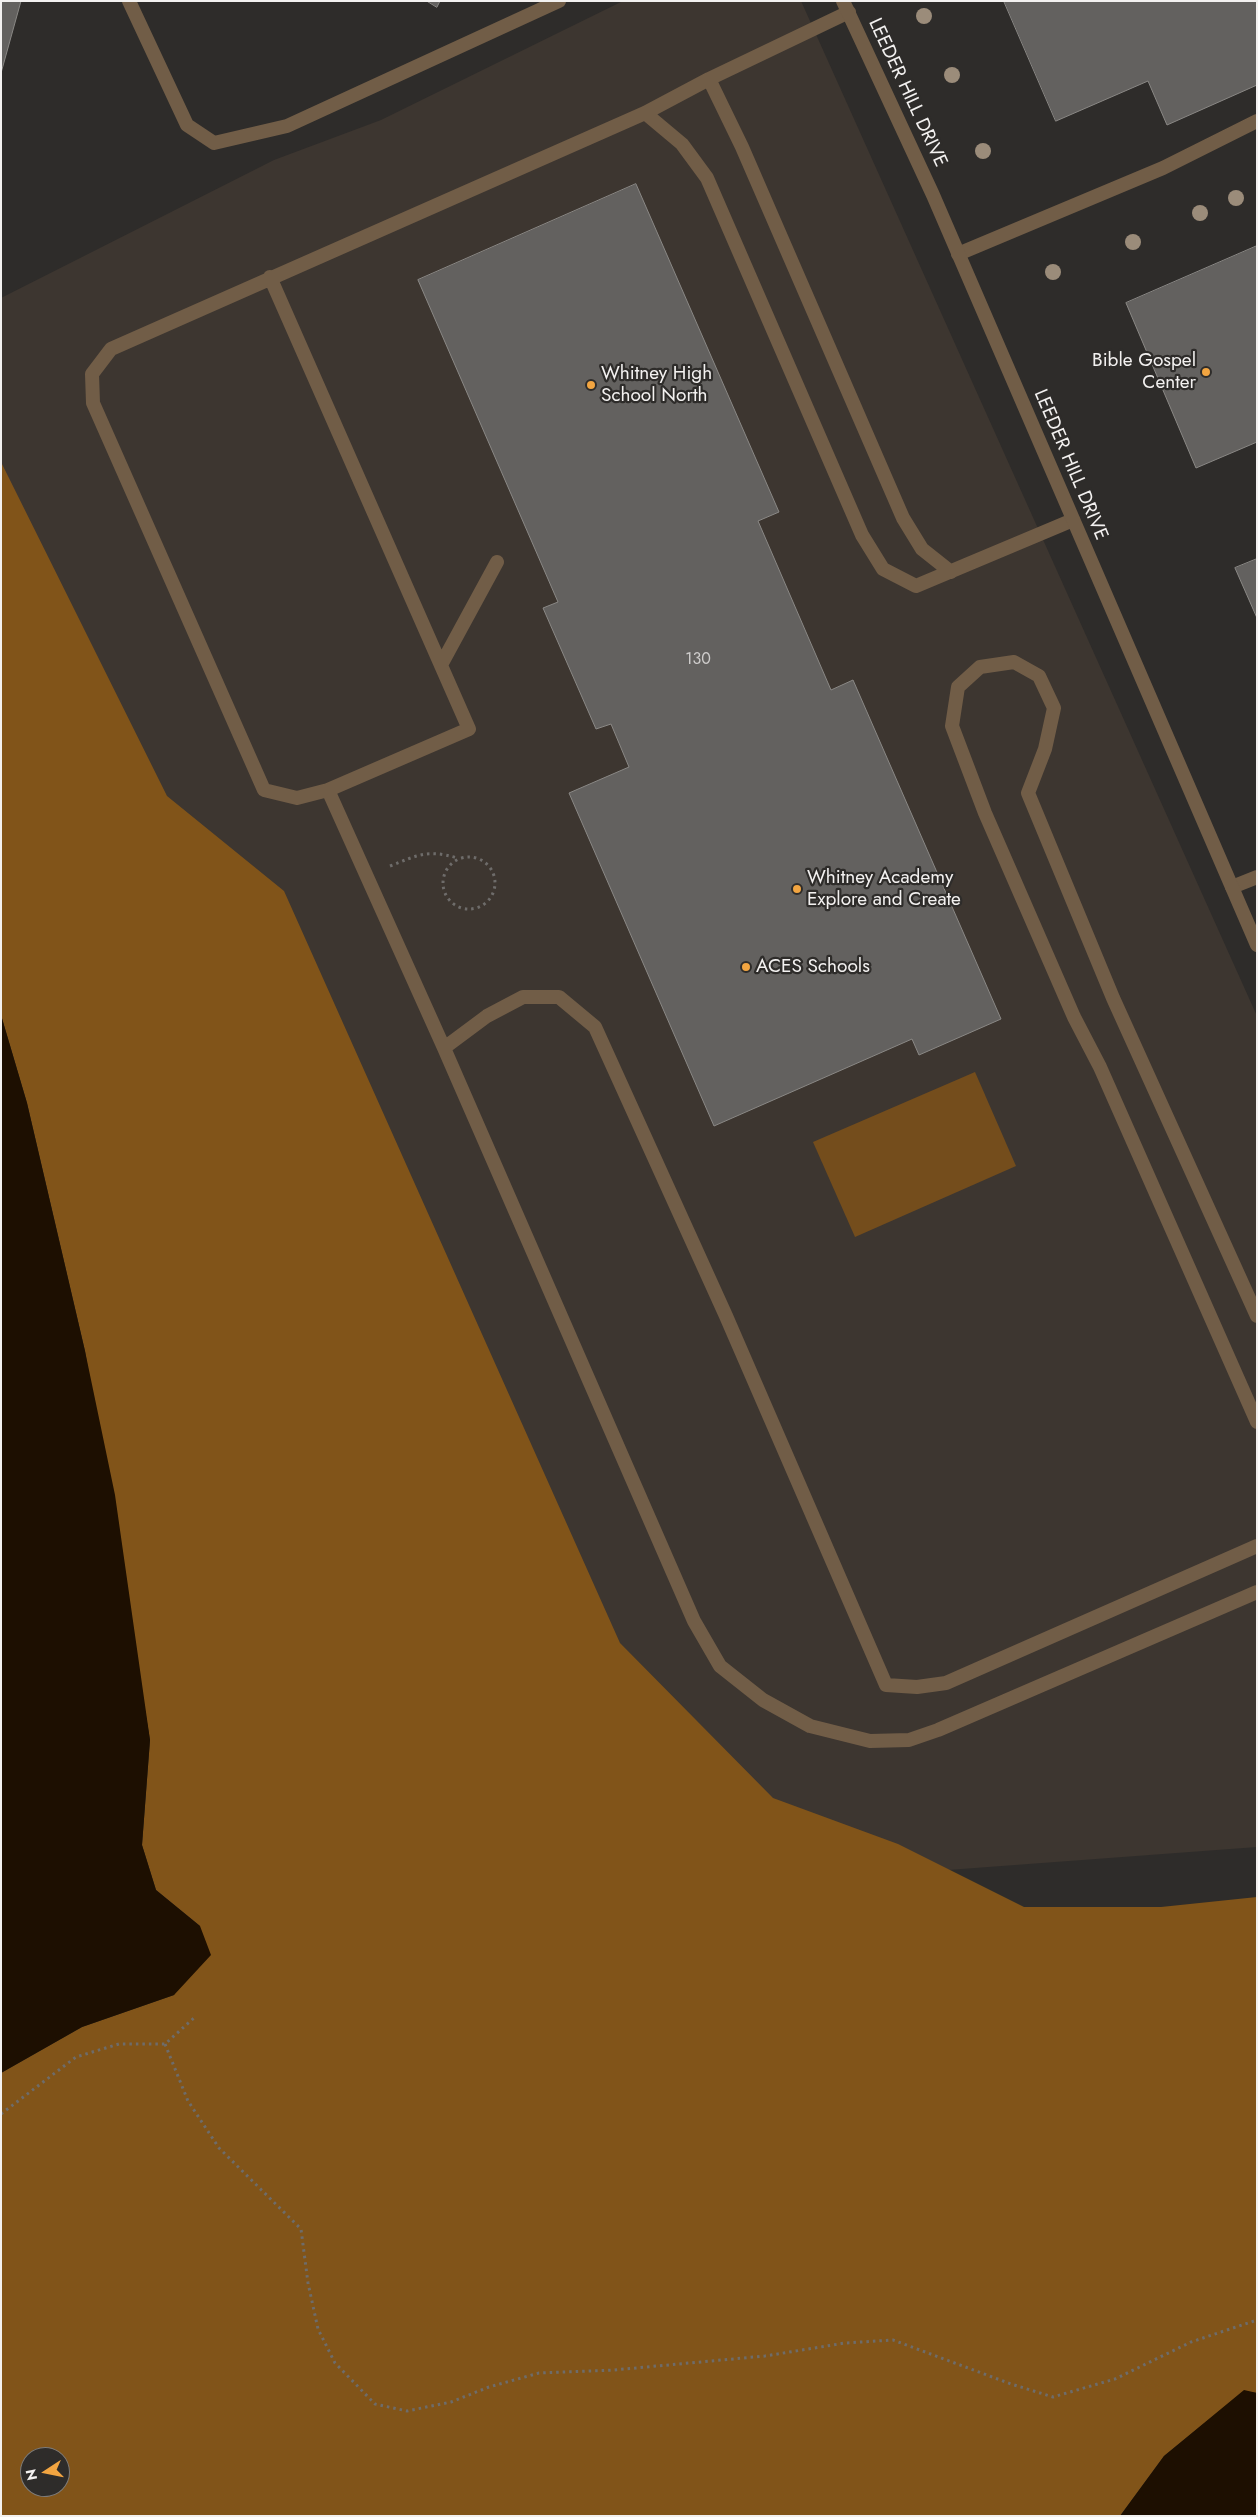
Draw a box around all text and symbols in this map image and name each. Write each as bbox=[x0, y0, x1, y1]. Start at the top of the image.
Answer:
street label: LEEDER HILL DRIVE bbox=[863, 15, 951, 171]
place label: Bible Gospel Center bbox=[1092, 350, 1196, 394]
place label: Whitney High School North bbox=[601, 363, 712, 407]
marker: Bible Gospel Center bbox=[1200, 366, 1212, 378]
marker: Whitney High School North bbox=[585, 379, 597, 391]
street label: LEEDER HILL DRIVE bbox=[1028, 386, 1112, 544]
house number: 130 bbox=[685, 650, 711, 670]
place label: Whitney Academy Explore and Create bbox=[807, 867, 961, 911]
marker: Whitney Academy Explore and Create bbox=[791, 883, 803, 895]
place label: ACES Schools bbox=[756, 956, 870, 978]
marker: ACES Schools bbox=[740, 961, 752, 973]
north arrow bbox=[20, 2447, 70, 2497]
text: N bbox=[20, 2467, 42, 2482]

